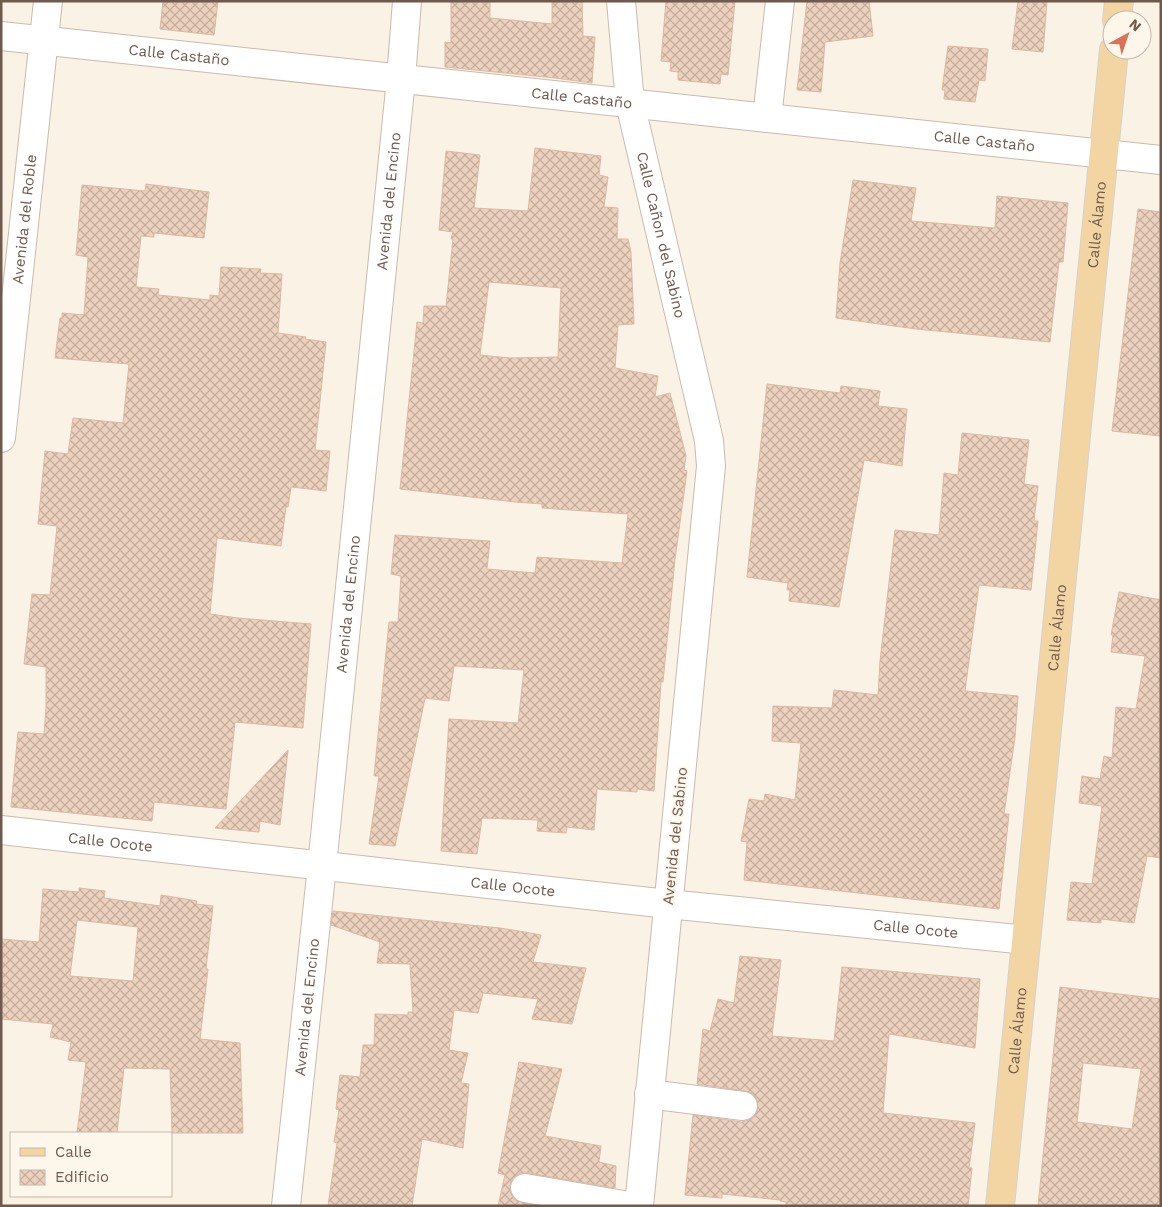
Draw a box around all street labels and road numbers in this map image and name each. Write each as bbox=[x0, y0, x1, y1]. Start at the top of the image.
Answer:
street label: Calle Castaño bbox=[128, 41, 230, 69]
street label: Calle Castaño bbox=[530, 84, 633, 112]
street label: Calle Castaño bbox=[933, 127, 1036, 155]
street label: Avenida del Encino bbox=[373, 131, 405, 271]
street label: Calle Cañon del Sabino bbox=[633, 150, 689, 320]
street label: Avenida del Roble bbox=[9, 153, 40, 285]
street label: Calle Álamo bbox=[1084, 180, 1110, 269]
street label: Avenida del Encino bbox=[332, 534, 364, 674]
street label: Calle Álamo bbox=[1044, 583, 1070, 672]
street label: Avenida del Sabino bbox=[659, 766, 691, 906]
street label: Calle Ocote bbox=[67, 828, 154, 856]
street label: Calle Ocote bbox=[470, 873, 556, 900]
street label: Calle Ocote bbox=[872, 916, 959, 942]
street label: Avenida del Encino bbox=[291, 937, 323, 1077]
street label: Calle Álamo bbox=[1004, 986, 1031, 1075]

